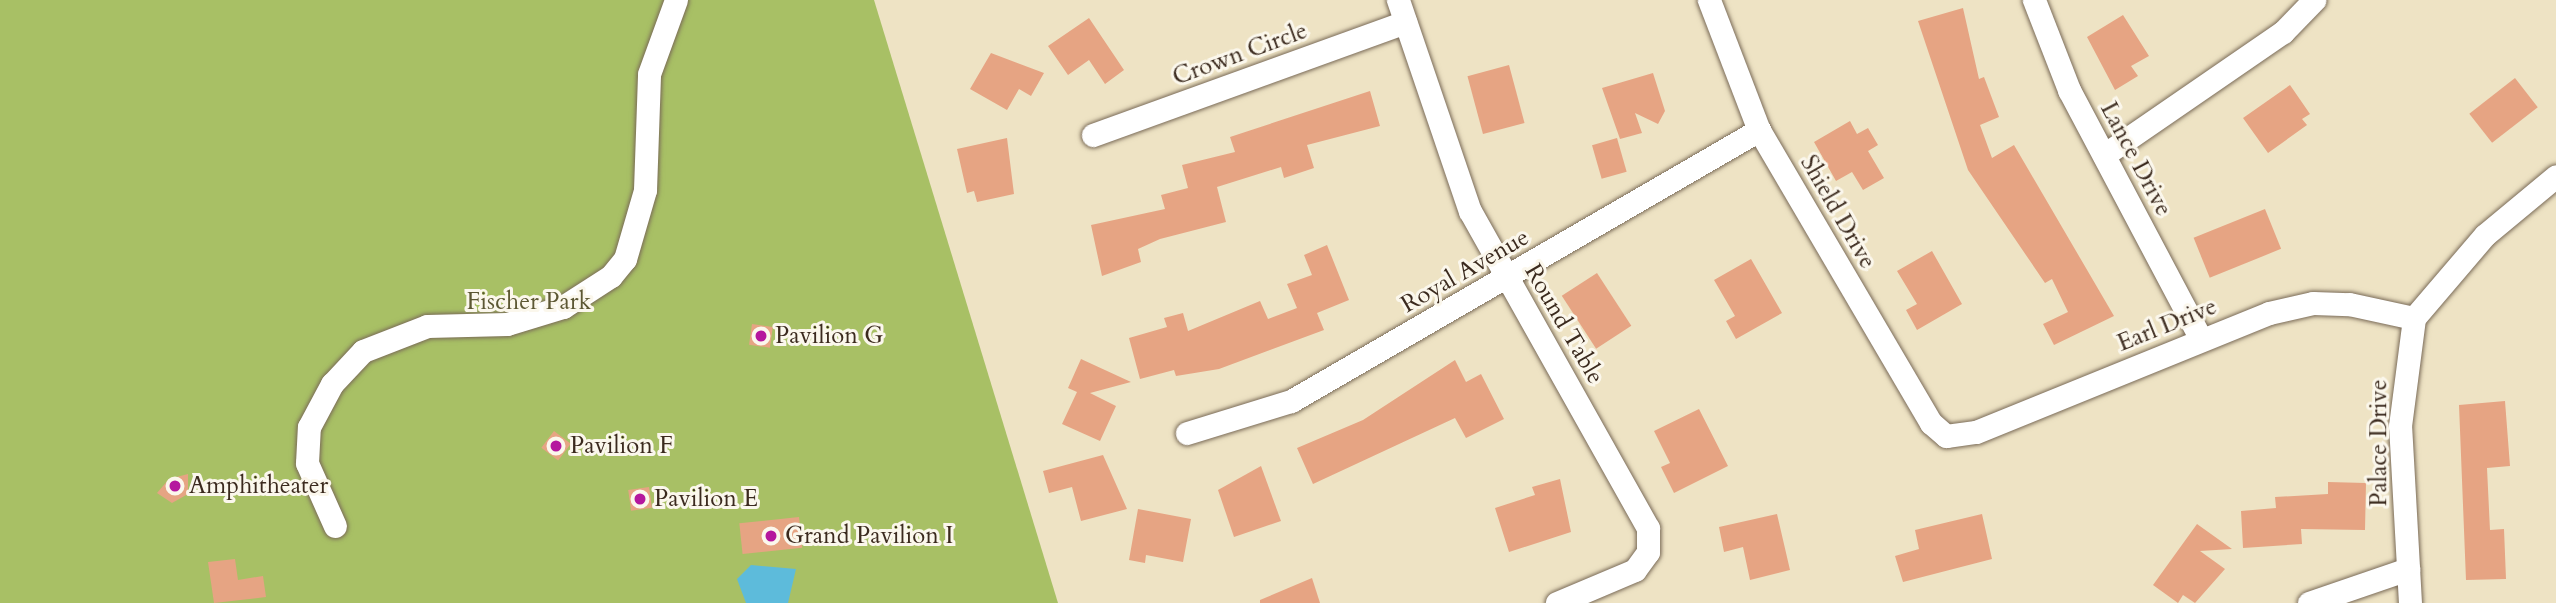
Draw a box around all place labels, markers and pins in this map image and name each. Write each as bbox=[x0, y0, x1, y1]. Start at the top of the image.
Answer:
place label: Pavilion G bbox=[775, 322, 883, 350]
marker: Pavilion G bbox=[753, 328, 769, 344]
place label: Pavilion F bbox=[570, 432, 673, 460]
marker: Pavilion F bbox=[548, 438, 564, 454]
place label: Amphitheater bbox=[189, 472, 328, 500]
marker: Amphitheater bbox=[167, 478, 183, 494]
place label: Pavilion E bbox=[654, 485, 758, 513]
marker: Pavilion E bbox=[632, 491, 648, 507]
place label: Grand Pavilion I bbox=[785, 522, 954, 550]
marker: Grand Pavilion I bbox=[763, 528, 779, 544]

